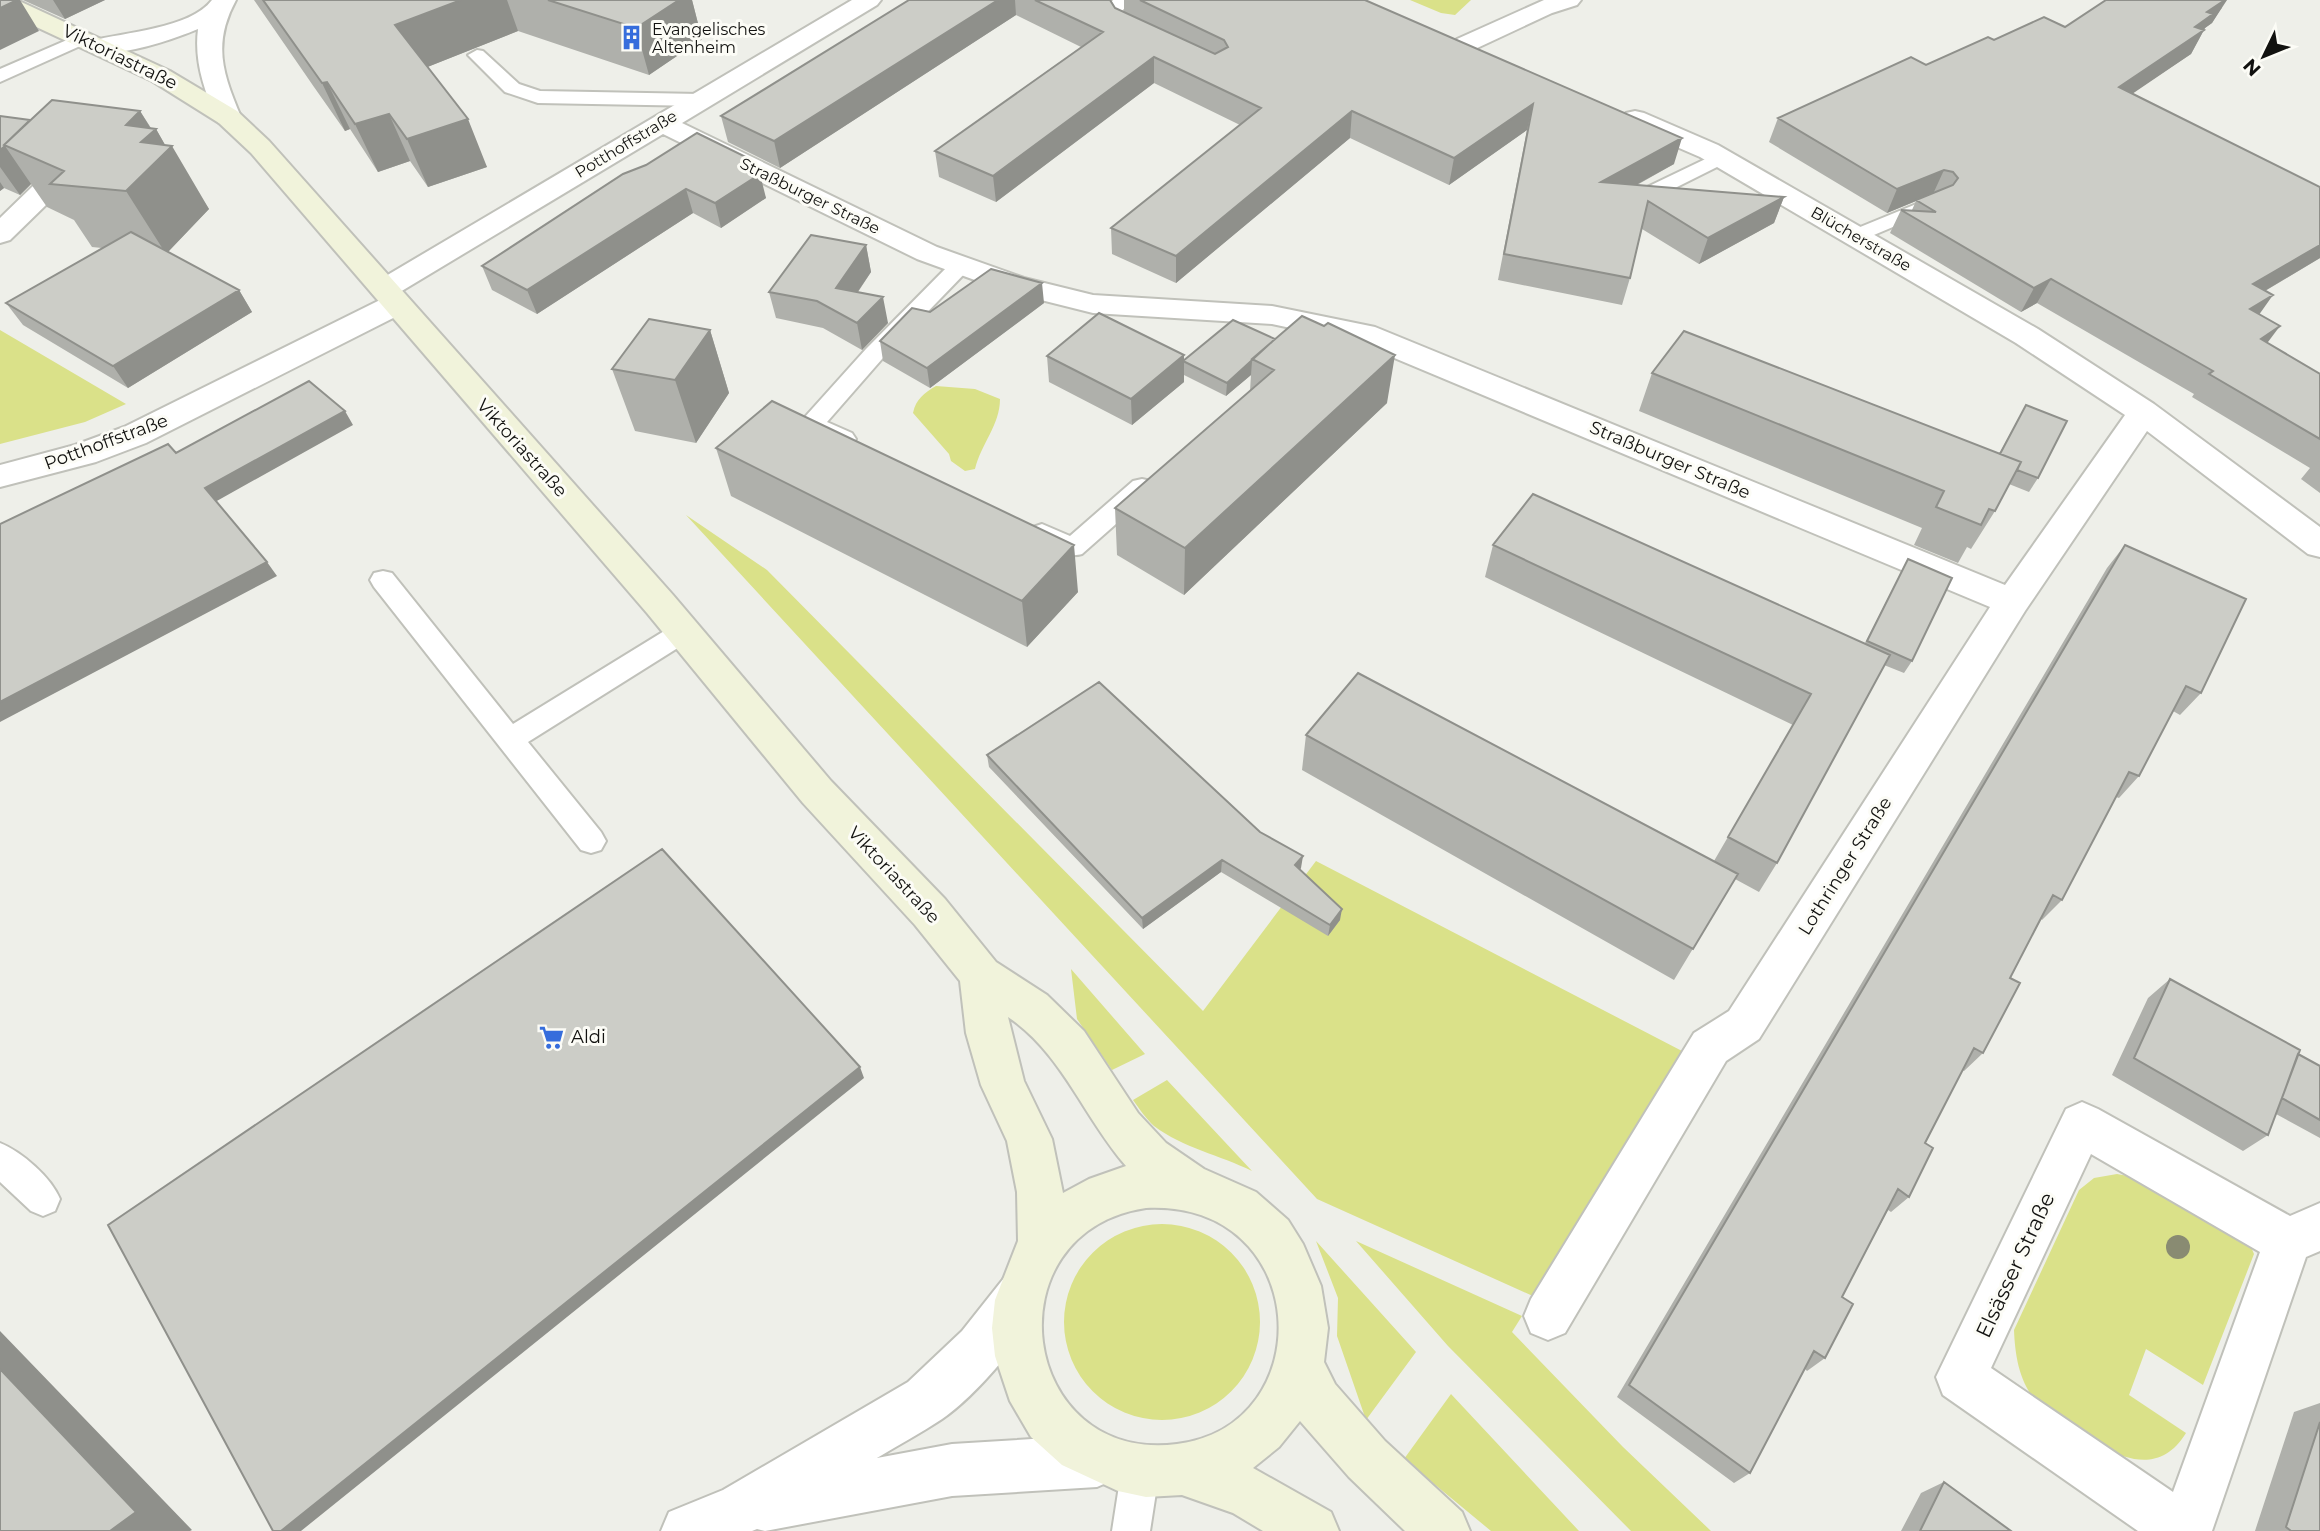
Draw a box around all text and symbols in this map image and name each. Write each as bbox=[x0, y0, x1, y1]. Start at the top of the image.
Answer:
street label: Viktoriastraße bbox=[59, 20, 181, 94]
place label: Evangelisches Altenheim bbox=[652, 20, 766, 57]
north arrow bbox=[2229, 21, 2299, 91]
building icon: Evangelisches Altenheim bbox=[618, 24, 646, 52]
text: N bbox=[2238, 54, 2266, 81]
street label: Potthoffstraße bbox=[572, 106, 680, 182]
street label: Straßburger Straße bbox=[737, 154, 883, 238]
street label: Blücherstraße bbox=[1807, 203, 1915, 275]
street label: Viktoriastraße bbox=[472, 394, 572, 502]
street label: Potthoffstraße bbox=[41, 409, 171, 475]
street label: Straßburger Straße bbox=[1586, 416, 1754, 504]
street label: Lothringer Straße bbox=[1794, 793, 1896, 939]
street label: Viktoriastraße bbox=[843, 822, 945, 928]
supermarket icon: Aldi bbox=[537, 1023, 565, 1051]
place label: Aldi bbox=[571, 1026, 606, 1048]
street label: Elsässer Straße bbox=[1970, 1188, 2060, 1342]

